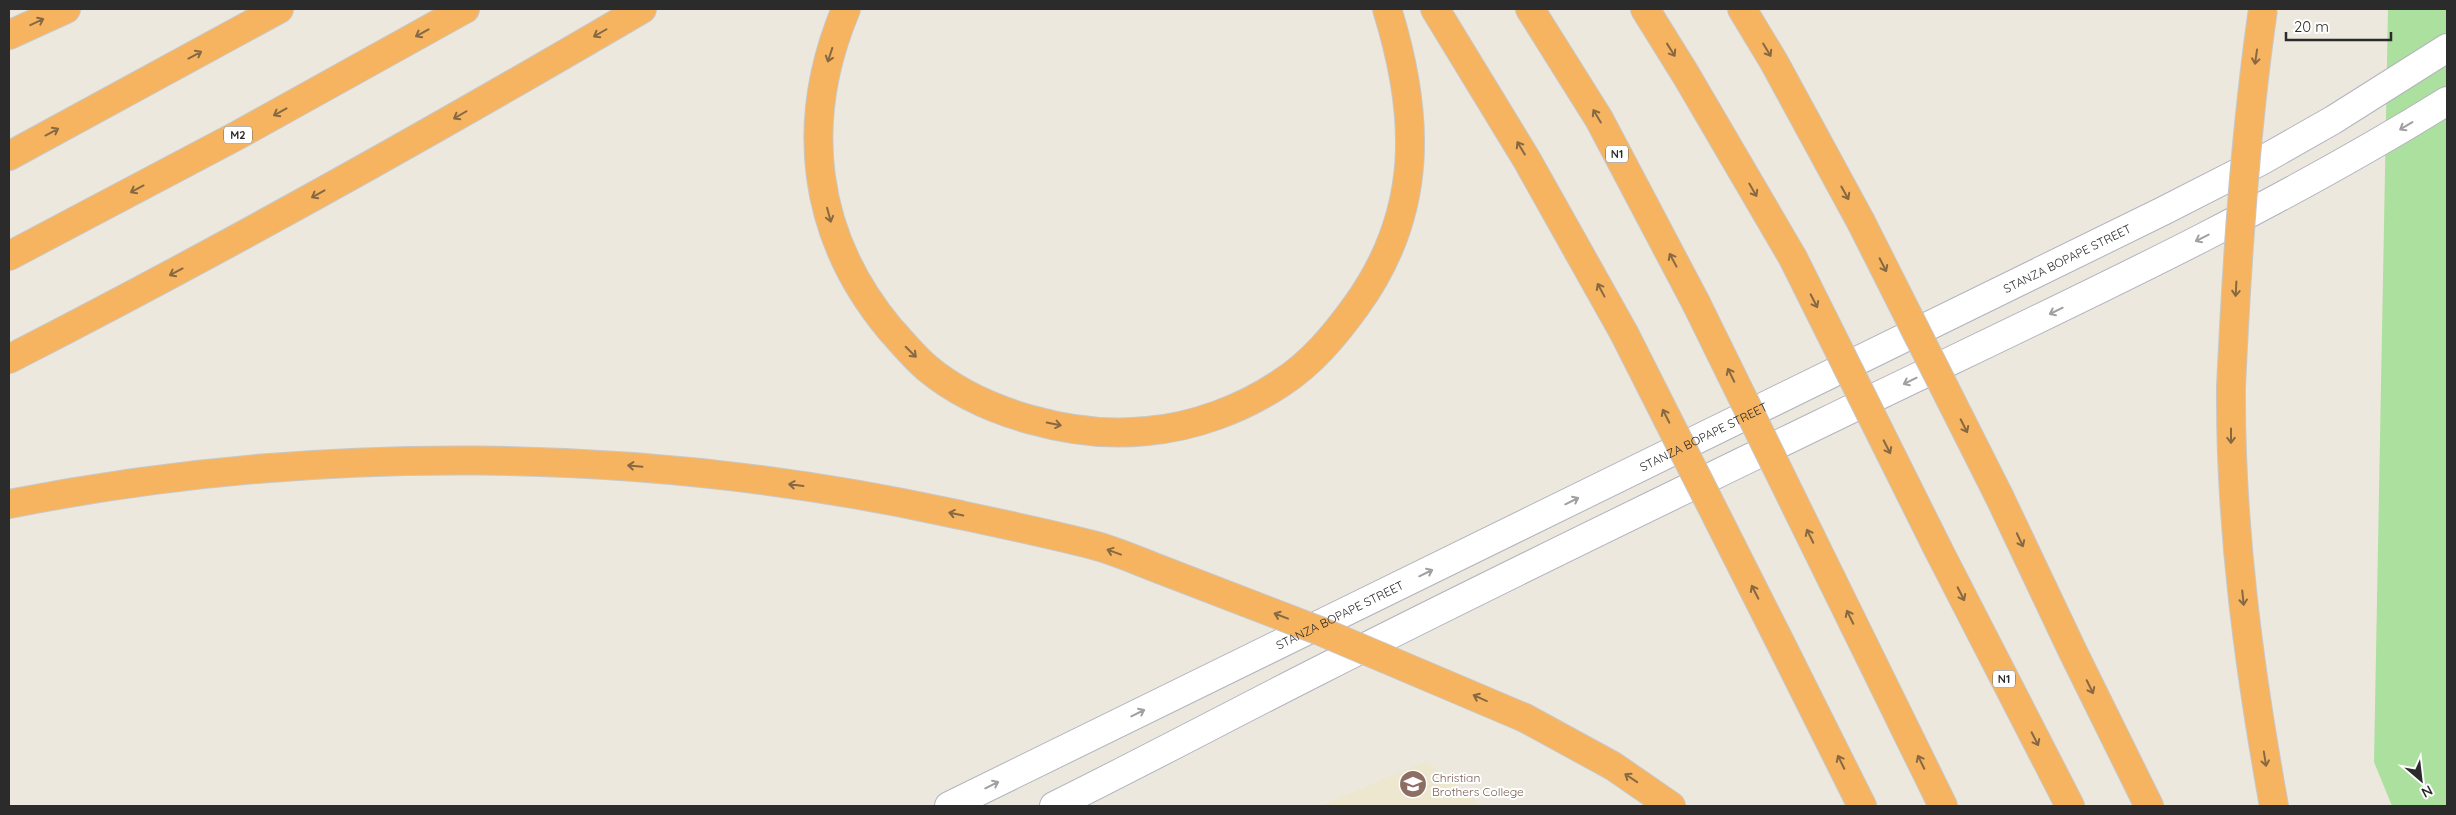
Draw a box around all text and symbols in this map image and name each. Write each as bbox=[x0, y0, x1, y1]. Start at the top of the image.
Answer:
scale bar bbox=[2286, 10, 2391, 42]
one-way arrow bbox=[29, 16, 44, 26]
text: 20 m bbox=[2294, 17, 2329, 36]
one-way arrow bbox=[416, 28, 430, 38]
one-way arrow bbox=[594, 29, 608, 39]
one-way arrow bbox=[1666, 43, 1676, 57]
one-way arrow bbox=[1762, 43, 1772, 57]
one-way arrow bbox=[824, 46, 834, 62]
one-way arrow bbox=[2251, 49, 2261, 65]
one-way arrow bbox=[187, 50, 202, 60]
one-way arrow bbox=[274, 107, 288, 117]
one-way arrow bbox=[453, 110, 467, 120]
one-way arrow bbox=[1591, 110, 1601, 124]
one-way arrow bbox=[2399, 122, 2413, 132]
road number: M2 bbox=[224, 126, 252, 144]
one-way arrow bbox=[44, 127, 58, 137]
one-way arrow bbox=[1515, 142, 1525, 156]
road number: N1 bbox=[1606, 146, 1628, 162]
one-way arrow bbox=[1749, 183, 1759, 197]
one-way arrow bbox=[130, 184, 145, 194]
one-way arrow bbox=[1840, 185, 1850, 200]
one-way arrow bbox=[311, 190, 326, 200]
one-way arrow bbox=[824, 206, 834, 222]
street label: STANZA BOPAPE STREET bbox=[2001, 220, 2133, 296]
one-way arrow bbox=[2195, 234, 2210, 243]
one-way arrow bbox=[1668, 253, 1677, 268]
one-way arrow bbox=[1878, 258, 1888, 273]
one-way arrow bbox=[168, 267, 183, 277]
one-way arrow bbox=[2231, 280, 2240, 296]
one-way arrow bbox=[1595, 283, 1605, 298]
one-way arrow bbox=[1810, 293, 1819, 308]
one-way arrow bbox=[2049, 306, 2064, 316]
one-way arrow bbox=[905, 346, 917, 359]
one-way arrow bbox=[1726, 368, 1735, 383]
one-way arrow bbox=[1903, 377, 1918, 386]
street label: STANZA BOPAPE STREET bbox=[1637, 399, 1770, 474]
one-way arrow bbox=[1661, 409, 1670, 424]
one-way arrow bbox=[1960, 418, 1969, 433]
one-way arrow bbox=[1046, 420, 1062, 430]
one-way arrow bbox=[2226, 428, 2236, 444]
one-way arrow bbox=[1883, 439, 1892, 454]
one-way arrow bbox=[627, 462, 643, 471]
one-way arrow bbox=[788, 480, 804, 490]
one-way arrow bbox=[1564, 496, 1579, 505]
one-way arrow bbox=[948, 509, 964, 518]
one-way arrow bbox=[1805, 529, 1815, 544]
one-way arrow bbox=[2015, 532, 2025, 547]
one-way arrow bbox=[1106, 547, 1122, 556]
one-way arrow bbox=[1418, 568, 1433, 577]
street label: STANZA BOPAPE STREET bbox=[1273, 577, 1406, 652]
one-way arrow bbox=[1750, 585, 1759, 600]
one-way arrow bbox=[1956, 587, 1966, 602]
one-way arrow bbox=[2238, 589, 2248, 605]
one-way arrow bbox=[1845, 609, 1855, 624]
one-way arrow bbox=[1274, 611, 1289, 620]
road number: N1 bbox=[1993, 671, 2015, 688]
one-way arrow bbox=[2085, 679, 2095, 694]
one-way arrow bbox=[1473, 693, 1488, 702]
one-way arrow bbox=[1131, 708, 1146, 718]
one-way arrow bbox=[2031, 731, 2040, 746]
one-way arrow bbox=[2261, 750, 2271, 766]
one-way arrow bbox=[1836, 755, 1845, 770]
one-way arrow bbox=[1916, 755, 1926, 770]
north arrow bbox=[2396, 755, 2446, 805]
school or university icon: Christian Brothers College bbox=[1398, 769, 1428, 799]
place label: Christian Brothers College bbox=[1432, 770, 1524, 799]
one-way arrow bbox=[1624, 773, 1638, 784]
one-way arrow bbox=[985, 780, 1000, 790]
text: N bbox=[2418, 781, 2436, 802]

